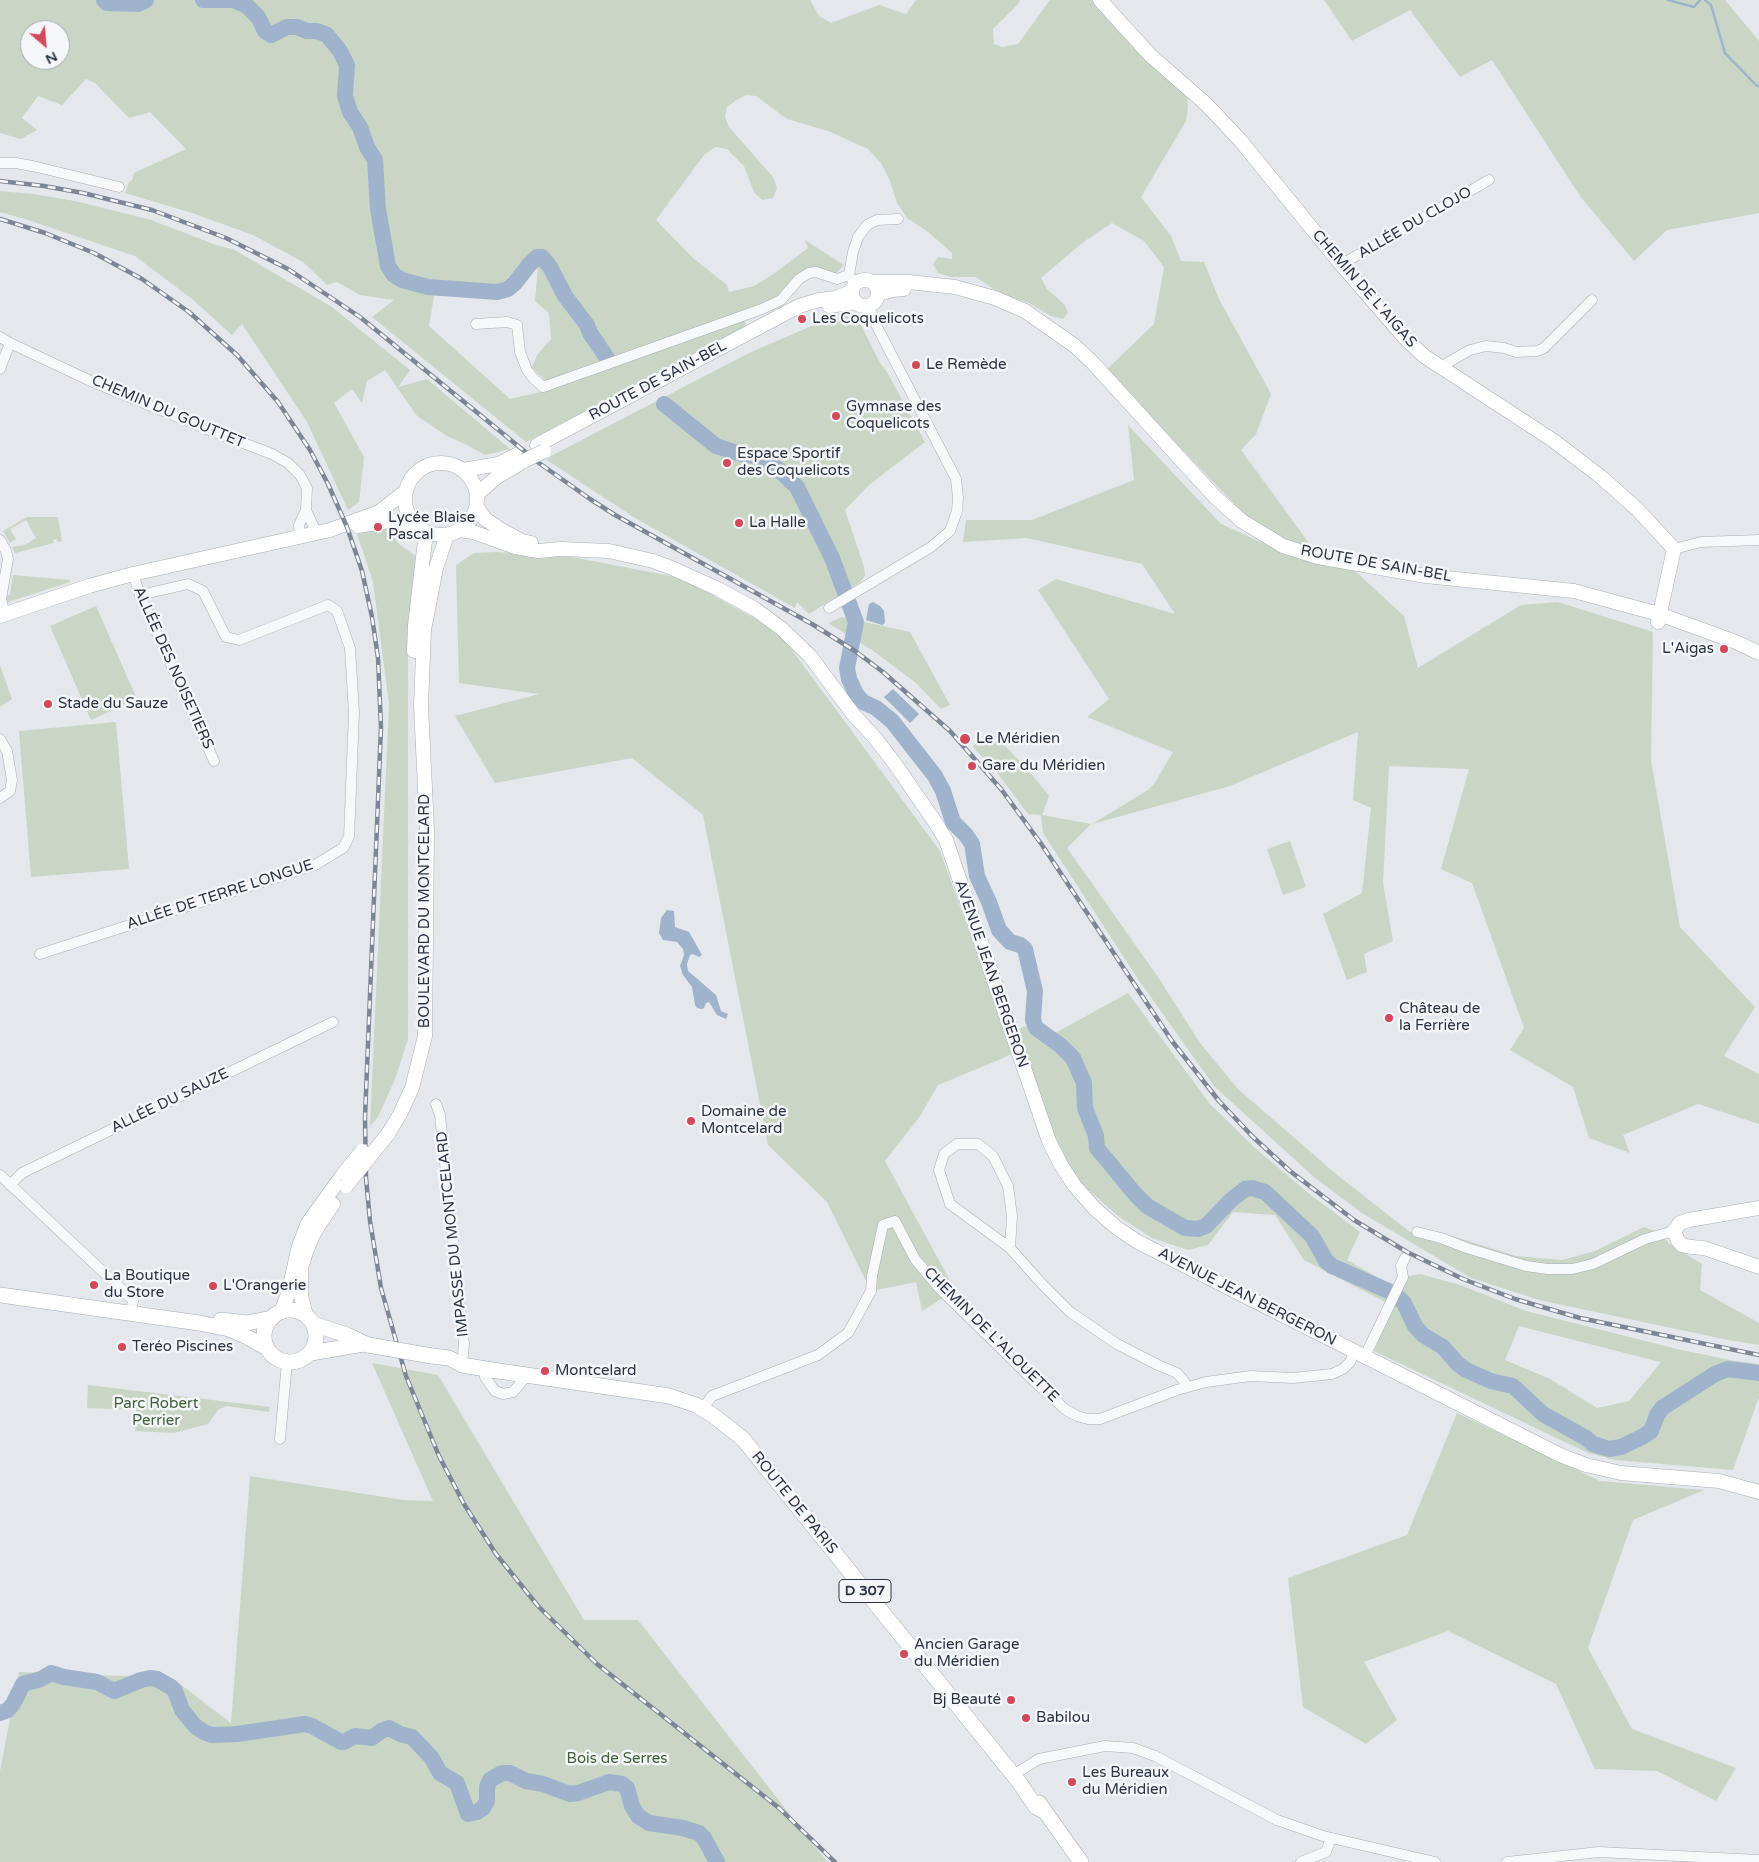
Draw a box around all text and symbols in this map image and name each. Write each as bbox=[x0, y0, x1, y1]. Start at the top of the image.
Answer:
north arrow bbox=[20, 20, 70, 70]
text: N bbox=[43, 48, 60, 68]
street label: ALLÉE DU CLOJO bbox=[1355, 183, 1475, 263]
street label: CHEMIN DE L'AIGAS bbox=[1308, 226, 1420, 352]
place label: Les Coquelicots bbox=[812, 310, 924, 328]
marker: Les Coquelicots bbox=[796, 313, 808, 325]
street label: ROUTE DE SAIN-BEL bbox=[586, 337, 730, 425]
place label: Le Remède bbox=[926, 356, 1006, 374]
marker: Le Remède bbox=[910, 359, 922, 371]
street label: CHEMIN DU GOUTTET bbox=[89, 372, 247, 452]
place label: Gymnase des Coquelicots bbox=[846, 398, 941, 433]
marker: Gymnase des Coquelicots bbox=[830, 410, 842, 422]
place label: Espace Sportif des Coquelicots bbox=[737, 445, 850, 480]
marker: Espace Sportif des Coquelicots bbox=[721, 457, 733, 469]
place label: Lycée Blaise Pascal bbox=[388, 509, 475, 544]
place label: La Halle bbox=[749, 514, 806, 532]
marker: La Halle bbox=[733, 517, 745, 529]
marker: Lycée Blaise Pascal bbox=[372, 521, 384, 533]
street label: ROUTE DE SAIN-BEL bbox=[1299, 542, 1453, 586]
street label: ALLÉE DES NOISETIERS bbox=[129, 584, 217, 752]
place label: L'Aigas bbox=[1662, 640, 1714, 658]
marker: L'Aigas bbox=[1718, 643, 1730, 655]
place label: Stade du Sauze bbox=[58, 695, 168, 713]
marker: Stade du Sauze bbox=[42, 698, 54, 710]
place label: Le Méridien bbox=[976, 730, 1060, 748]
marker: Le Méridien bbox=[958, 732, 972, 746]
place label: Gare du Méridien bbox=[982, 757, 1105, 775]
marker: Gare du Méridien bbox=[966, 760, 978, 772]
street label: BOULEVARD DU MONTCELARD bbox=[416, 794, 434, 1028]
street label: ALLÉE DE TERRE LONGUE bbox=[125, 856, 315, 934]
street label: AVENUE JEAN BERGERON bbox=[950, 878, 1032, 1070]
place label: Château de la Ferrière bbox=[1399, 1000, 1480, 1035]
marker: Château de la Ferrière bbox=[1383, 1012, 1395, 1024]
street label: ALLÉE DU SAUZE bbox=[108, 1065, 232, 1137]
place label: Domaine de Montcelard bbox=[701, 1103, 787, 1138]
marker: Domaine de Montcelard bbox=[685, 1115, 697, 1127]
street label: IMPASSE DU MONTCELARD bbox=[433, 1130, 473, 1338]
street label: AVENUE JEAN BERGERON bbox=[1155, 1244, 1339, 1350]
street label: CHEMIN DE L'ALOUETTE bbox=[920, 1264, 1062, 1406]
place label: La Boutique du Store bbox=[104, 1267, 190, 1302]
place label: L'Orangerie bbox=[223, 1277, 306, 1295]
marker: La Boutique du Store bbox=[88, 1279, 100, 1291]
marker: L'Orangerie bbox=[207, 1280, 219, 1292]
place label: Teréo Piscines bbox=[132, 1338, 233, 1356]
marker: Teréo Piscines bbox=[116, 1341, 128, 1353]
place label: Montcelard bbox=[555, 1362, 637, 1380]
marker: Montcelard bbox=[539, 1365, 551, 1377]
park label: Parc Robert Perrier bbox=[114, 1395, 198, 1430]
street label: ROUTE DE PARIS bbox=[747, 1448, 841, 1558]
road number: D 307 bbox=[839, 1580, 891, 1602]
place label: Ancien Garage du Méridien bbox=[914, 1636, 1019, 1671]
marker: Ancien Garage du Méridien bbox=[898, 1648, 910, 1660]
place label: Bj Beauté bbox=[933, 1691, 1001, 1709]
marker: Bj Beauté bbox=[1005, 1694, 1017, 1706]
place label: Babilou bbox=[1036, 1709, 1090, 1727]
marker: Babilou bbox=[1020, 1712, 1032, 1724]
park label: Bois de Serres bbox=[567, 1750, 667, 1768]
place label: Les Bureaux du Méridien bbox=[1082, 1764, 1169, 1799]
marker: Les Bureaux du Méridien bbox=[1066, 1776, 1078, 1788]

